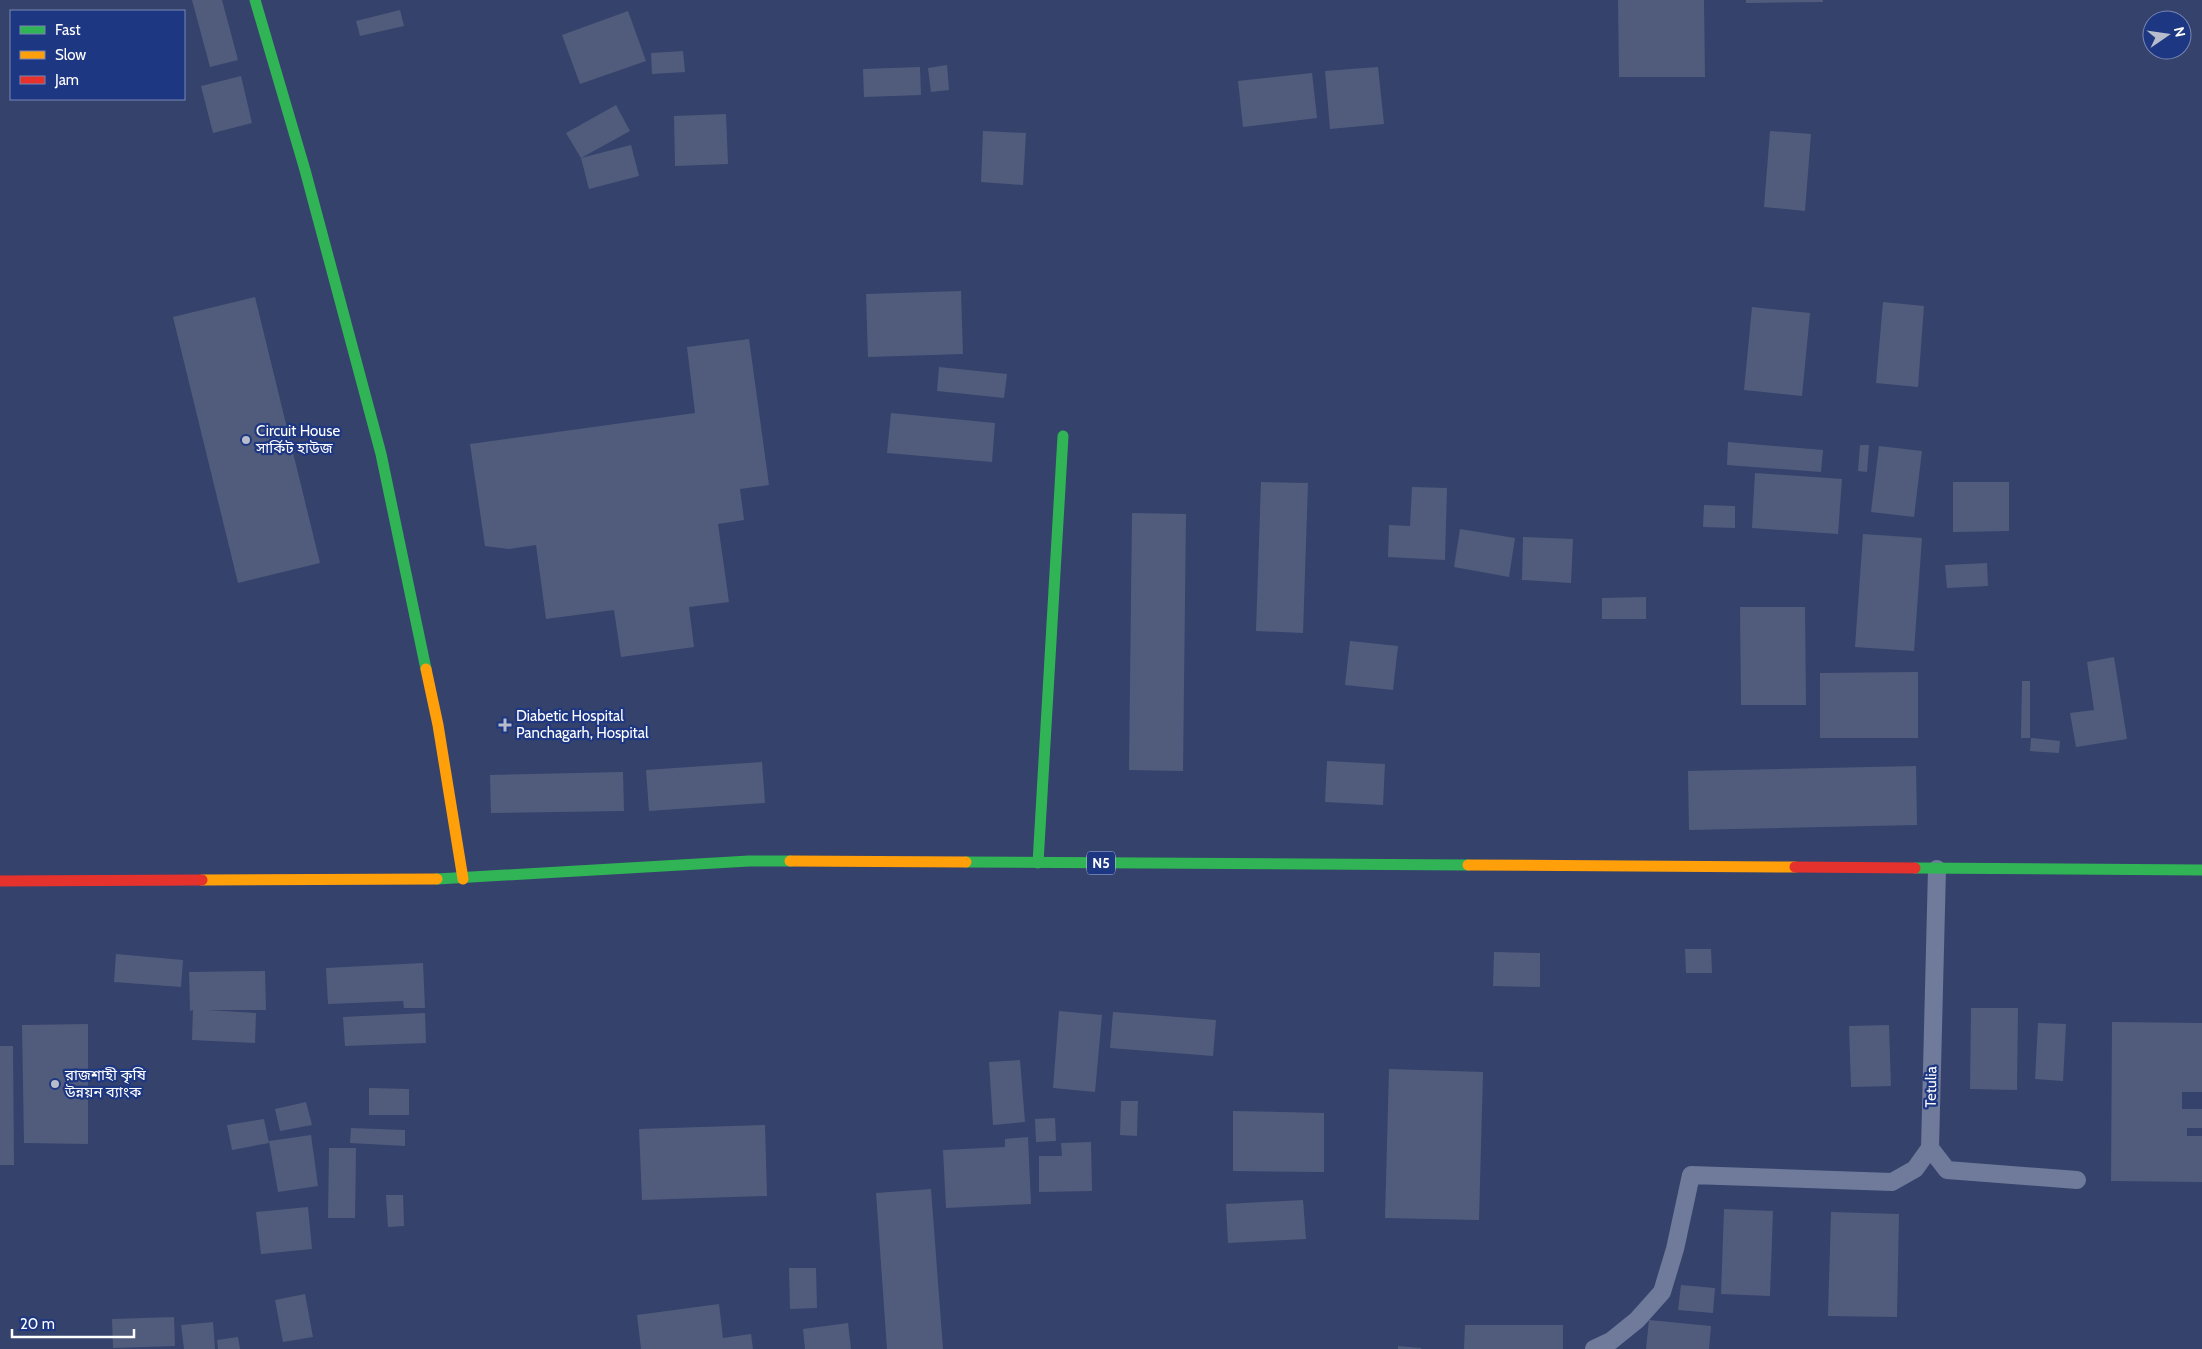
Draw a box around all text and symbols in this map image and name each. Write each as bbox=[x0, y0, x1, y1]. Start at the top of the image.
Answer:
legend bbox=[10, 10, 185, 100]
north arrow bbox=[2142, 10, 2192, 60]
text: Fast bbox=[55, 21, 80, 39]
text: N bbox=[2170, 25, 2190, 39]
text: Slow bbox=[55, 46, 86, 64]
text: Jam bbox=[54, 71, 79, 89]
place label: Circuit House সার্কিট হাউজ bbox=[255, 422, 340, 457]
marker: Circuit House সার্কিট হাউজ bbox=[240, 434, 252, 446]
place label: Diabetic Hospital Panchagarh, Hospital bbox=[516, 707, 649, 742]
marker: Diabetic Hospital Panchagarh, Hospital bbox=[498, 718, 512, 732]
road number: N5 bbox=[1087, 851, 1115, 874]
street label: Tetulia bbox=[1922, 1065, 1940, 1108]
place label: রাজশাহী কৃষি উন্নয়ন ব্যাংক bbox=[64, 1066, 147, 1101]
marker: রাজশাহী কৃষি উন্নয়ন ব্যাংক bbox=[49, 1078, 61, 1090]
scale bar bbox=[12, 1306, 135, 1338]
text: 20 m bbox=[20, 1315, 55, 1333]

